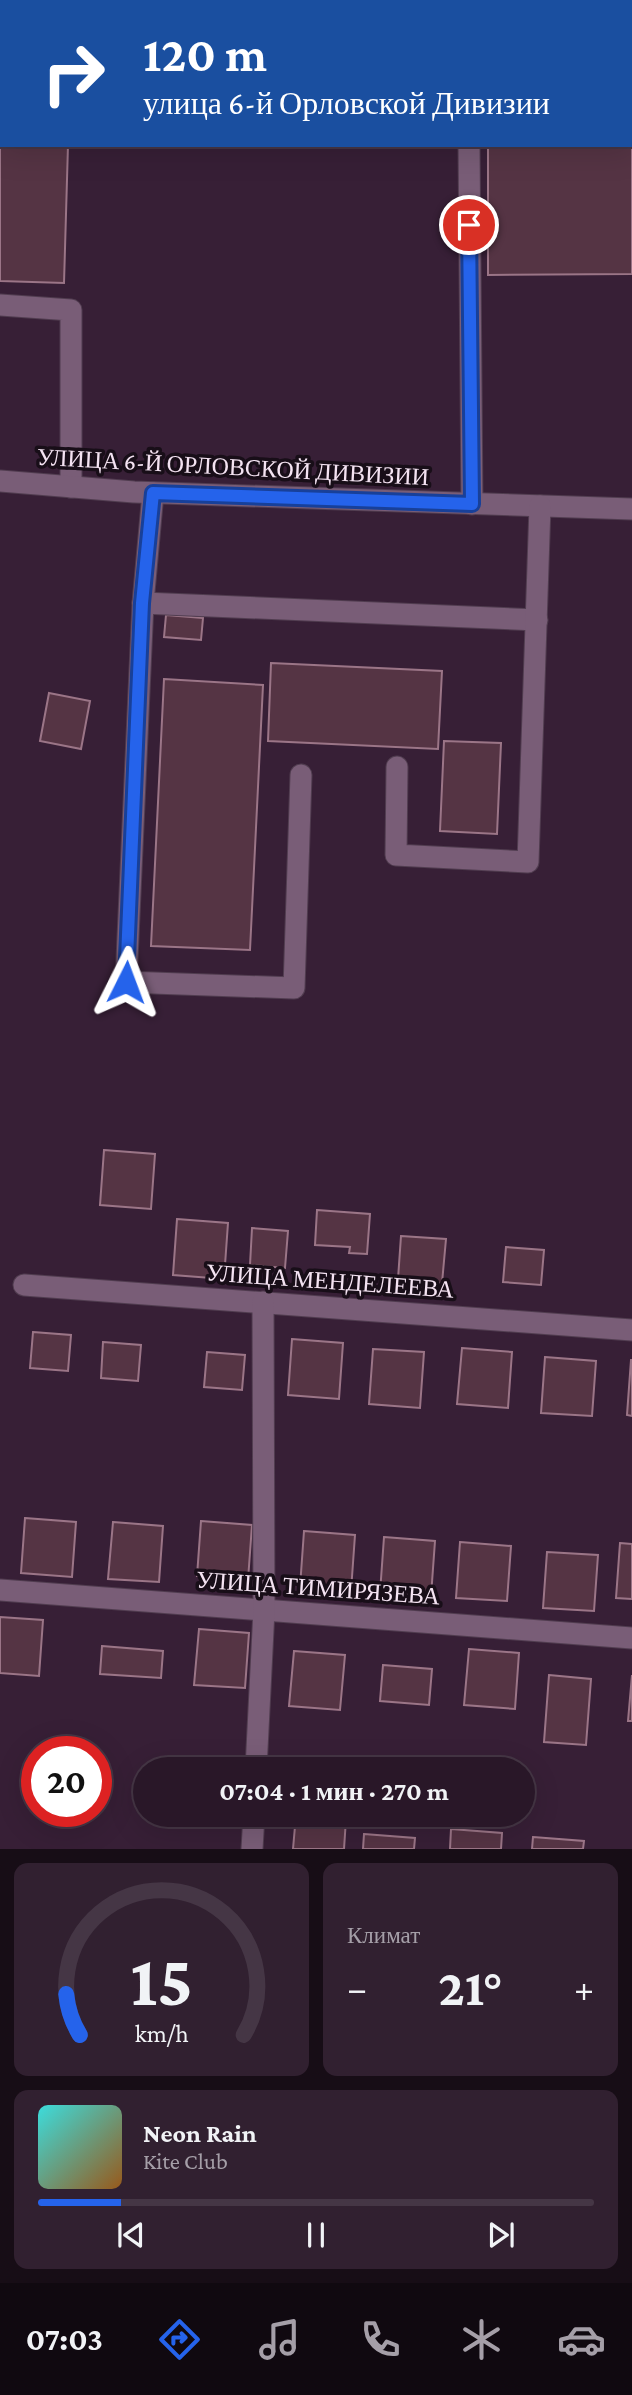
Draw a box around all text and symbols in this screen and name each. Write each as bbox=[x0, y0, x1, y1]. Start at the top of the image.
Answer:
text: 120 m bbox=[143, 27, 267, 82]
icon: right bbox=[28, 28, 119, 119]
text: улица 6-й Орловской Дивизии bbox=[143, 85, 550, 121]
pin bbox=[439, 195, 499, 255]
icon: arrive bbox=[450, 206, 488, 244]
street label: УЛИЦА 6-Й ОРЛОВСКОЙ ДИВИЗИИ bbox=[36, 443, 430, 490]
position arrow bbox=[89, 945, 163, 1019]
street label: УЛИЦА МЕНДЕЛЕЕВА bbox=[205, 1258, 456, 1303]
street label: УЛИЦА ТИМИРЯЗЕВА bbox=[195, 1566, 441, 1610]
speed limit sign: 20 bbox=[21, 1736, 112, 1827]
text: 07:04 · 1 мин · 270 m bbox=[219, 1777, 449, 1806]
text: Климат bbox=[347, 1922, 420, 1948]
text: 15 bbox=[130, 1941, 193, 2022]
text: 21° bbox=[438, 1958, 503, 2016]
text: − bbox=[347, 1967, 367, 2009]
text: + bbox=[574, 1967, 594, 2009]
text: km/h bbox=[135, 2020, 188, 2047]
text: Neon Rain bbox=[143, 2119, 257, 2148]
text: Kite Club bbox=[143, 2148, 228, 2174]
icon: previous bbox=[112, 2216, 150, 2254]
icon: pause bbox=[297, 2216, 335, 2254]
icon: next bbox=[482, 2216, 520, 2254]
icon: directions bbox=[155, 2315, 204, 2364]
icon: music bbox=[255, 2315, 304, 2364]
icon: phone bbox=[356, 2315, 405, 2364]
icon: climate bbox=[457, 2315, 506, 2364]
icon: car bbox=[557, 2315, 606, 2364]
text: 07:03 bbox=[26, 2321, 103, 2357]

